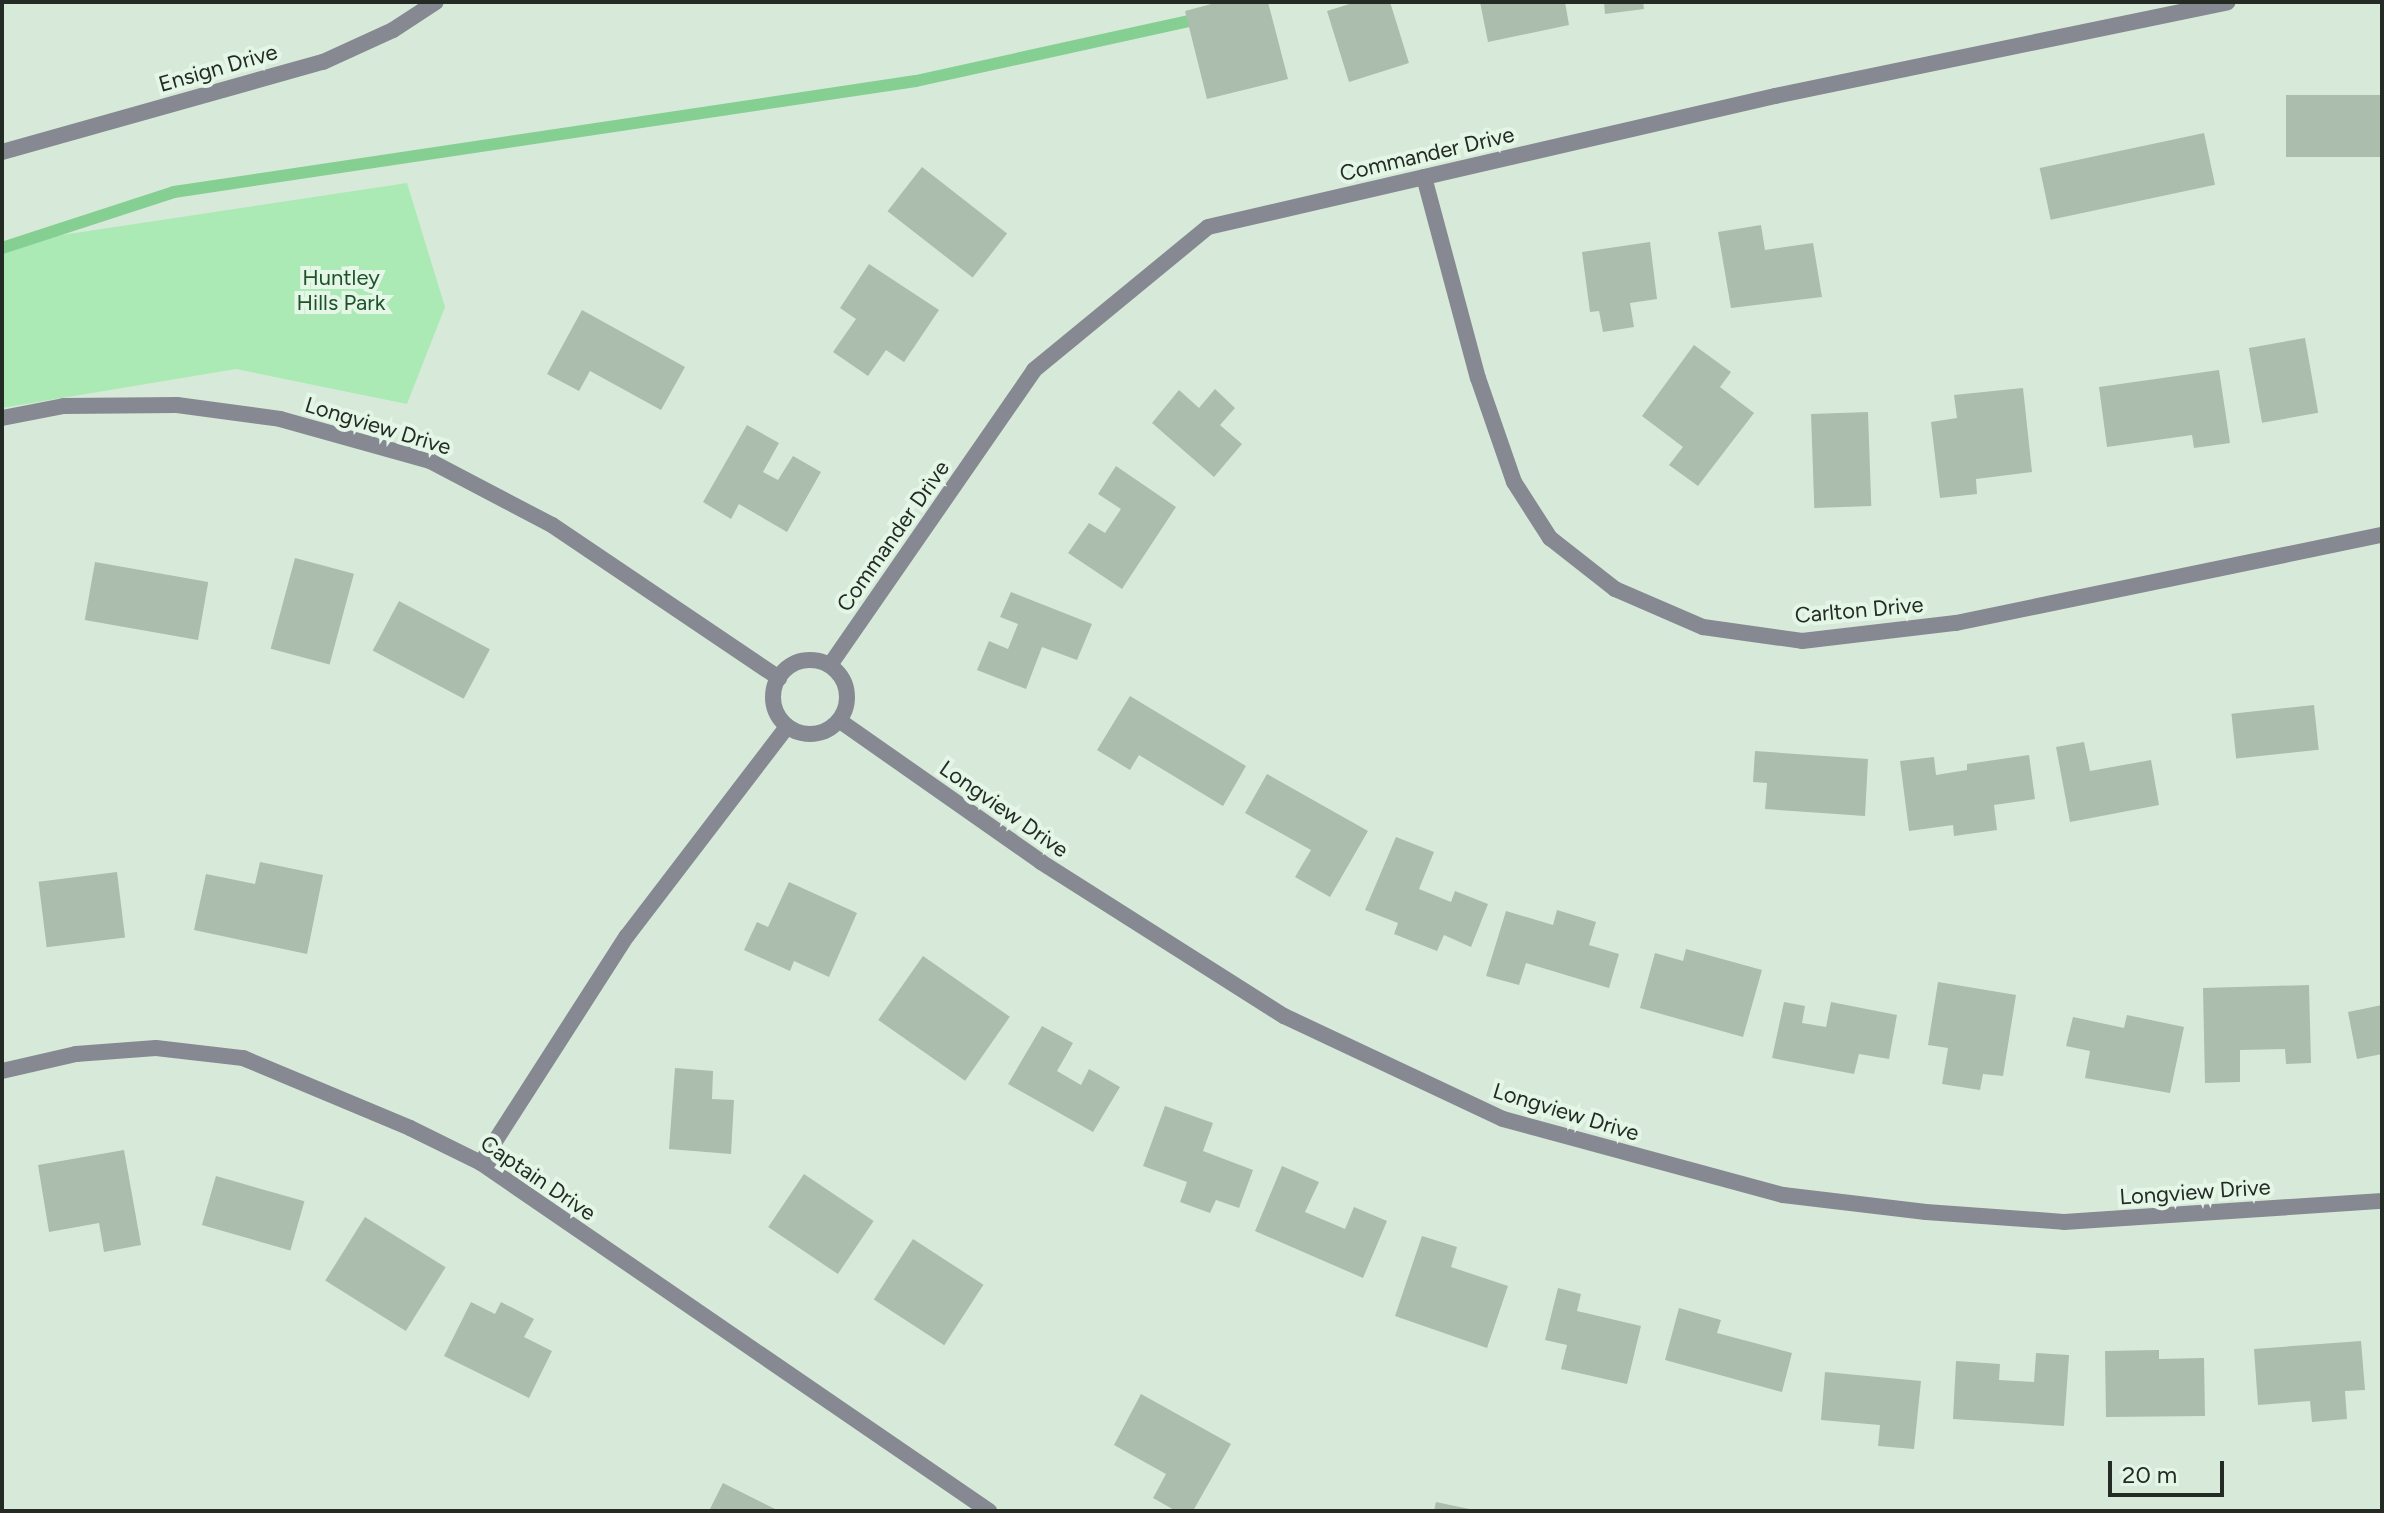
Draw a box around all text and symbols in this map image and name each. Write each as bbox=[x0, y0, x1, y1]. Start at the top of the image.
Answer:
street label: Ensign Drive bbox=[156, 38, 280, 98]
street label: Commander Drive bbox=[1337, 121, 1517, 187]
park label: Huntley Hills Park bbox=[297, 264, 385, 316]
street label: Longview Drive bbox=[302, 391, 454, 461]
street label: Commander Drive bbox=[831, 455, 955, 617]
street label: Carlton Drive bbox=[1794, 591, 1924, 629]
street label: Longview Drive bbox=[934, 755, 1074, 863]
street label: Longview Drive bbox=[1490, 1077, 1642, 1147]
street label: Captain Drive bbox=[475, 1130, 601, 1226]
street label: Longview Drive bbox=[2119, 1174, 2271, 1210]
scale bar bbox=[2112, 1445, 2228, 1495]
text: 20 m bbox=[2122, 1460, 2177, 1489]

